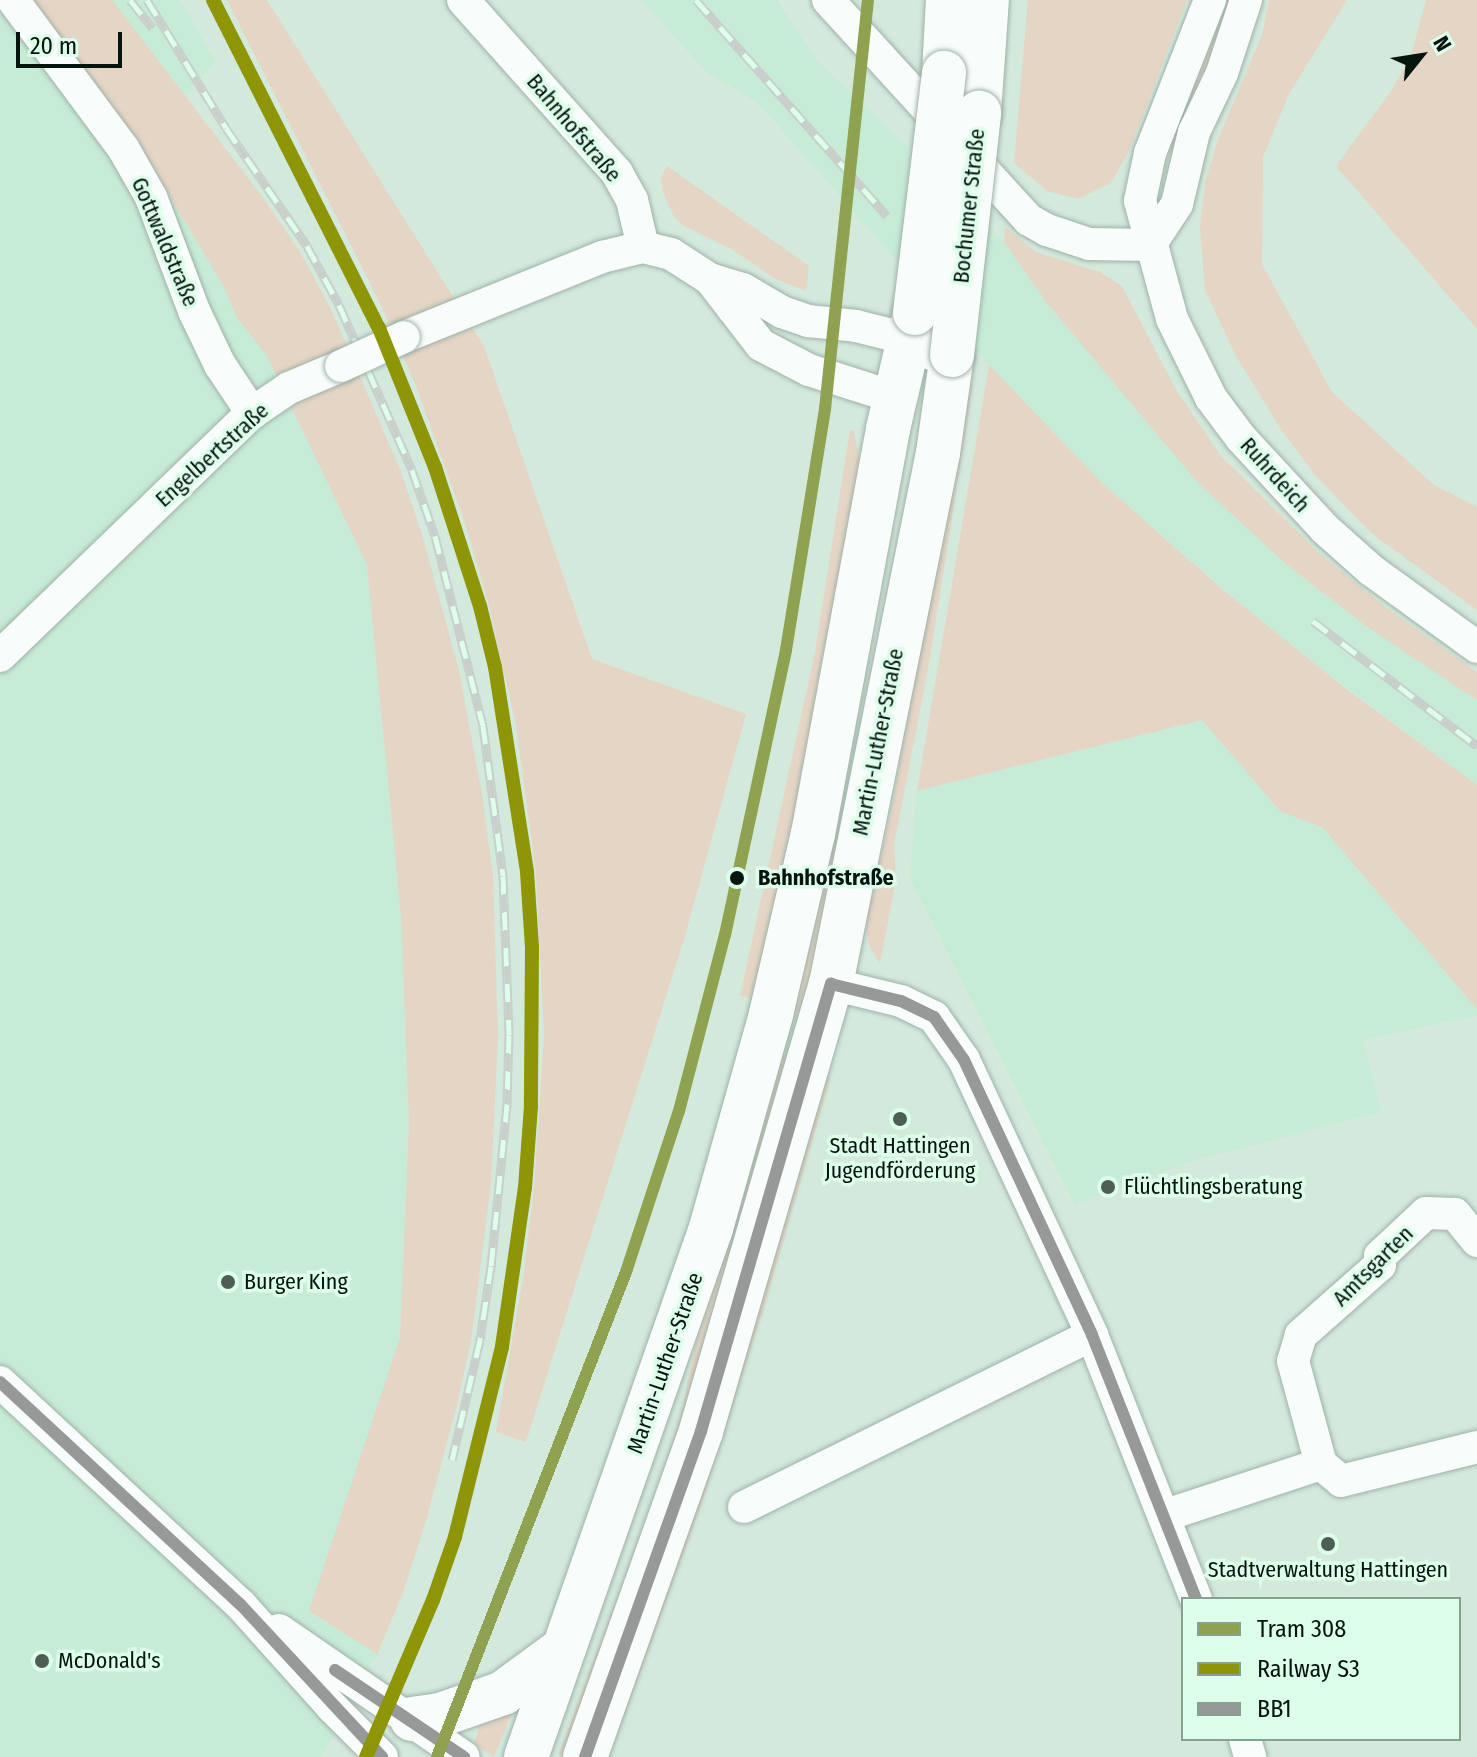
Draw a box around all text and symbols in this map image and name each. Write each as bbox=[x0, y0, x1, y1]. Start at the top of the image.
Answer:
scale bar bbox=[20, 16, 126, 66]
north arrow bbox=[1381, 16, 1461, 96]
text: N bbox=[1427, 31, 1457, 56]
text: 20 m bbox=[30, 32, 77, 60]
street label: Bahnhofstraße bbox=[521, 69, 627, 187]
street label: Bochumer Straße bbox=[948, 127, 990, 285]
street label: Gottwaldstraße bbox=[126, 173, 204, 311]
street label: Engelbertstraße bbox=[150, 397, 274, 513]
street label: Ruhrdeich bbox=[1235, 432, 1315, 518]
street label: Martin-Luther-Straße bbox=[847, 646, 909, 838]
marker: Bahnhofstraße bbox=[723, 864, 751, 892]
place label: Bahnhofstraße bbox=[758, 865, 894, 891]
marker: Stadt Hattingen Jugendförderung bbox=[891, 1110, 909, 1128]
place label: Stadt Hattingen Jugendförderung bbox=[825, 1132, 975, 1184]
place label: Flüchtlingsberatung bbox=[1124, 1174, 1302, 1200]
marker: Flüchtlingsberatung bbox=[1099, 1178, 1117, 1196]
street label: Amtsgarten bbox=[1327, 1220, 1419, 1312]
place label: Burger King bbox=[244, 1269, 348, 1295]
street label: Martin-Luther-Straße bbox=[622, 1269, 708, 1457]
marker: Burger King bbox=[219, 1273, 237, 1291]
marker: Stadtverwaltung Hattingen bbox=[1319, 1535, 1337, 1553]
place label: Stadtverwaltung Hattingen bbox=[1208, 1557, 1448, 1583]
legend bbox=[1181, 1597, 1461, 1741]
text: Tram 308 bbox=[1257, 1615, 1346, 1643]
place label: McDonald's bbox=[58, 1648, 161, 1674]
marker: McDonald's bbox=[33, 1652, 51, 1670]
text: Railway S3 bbox=[1257, 1655, 1360, 1683]
text: BB1 bbox=[1257, 1695, 1292, 1723]

